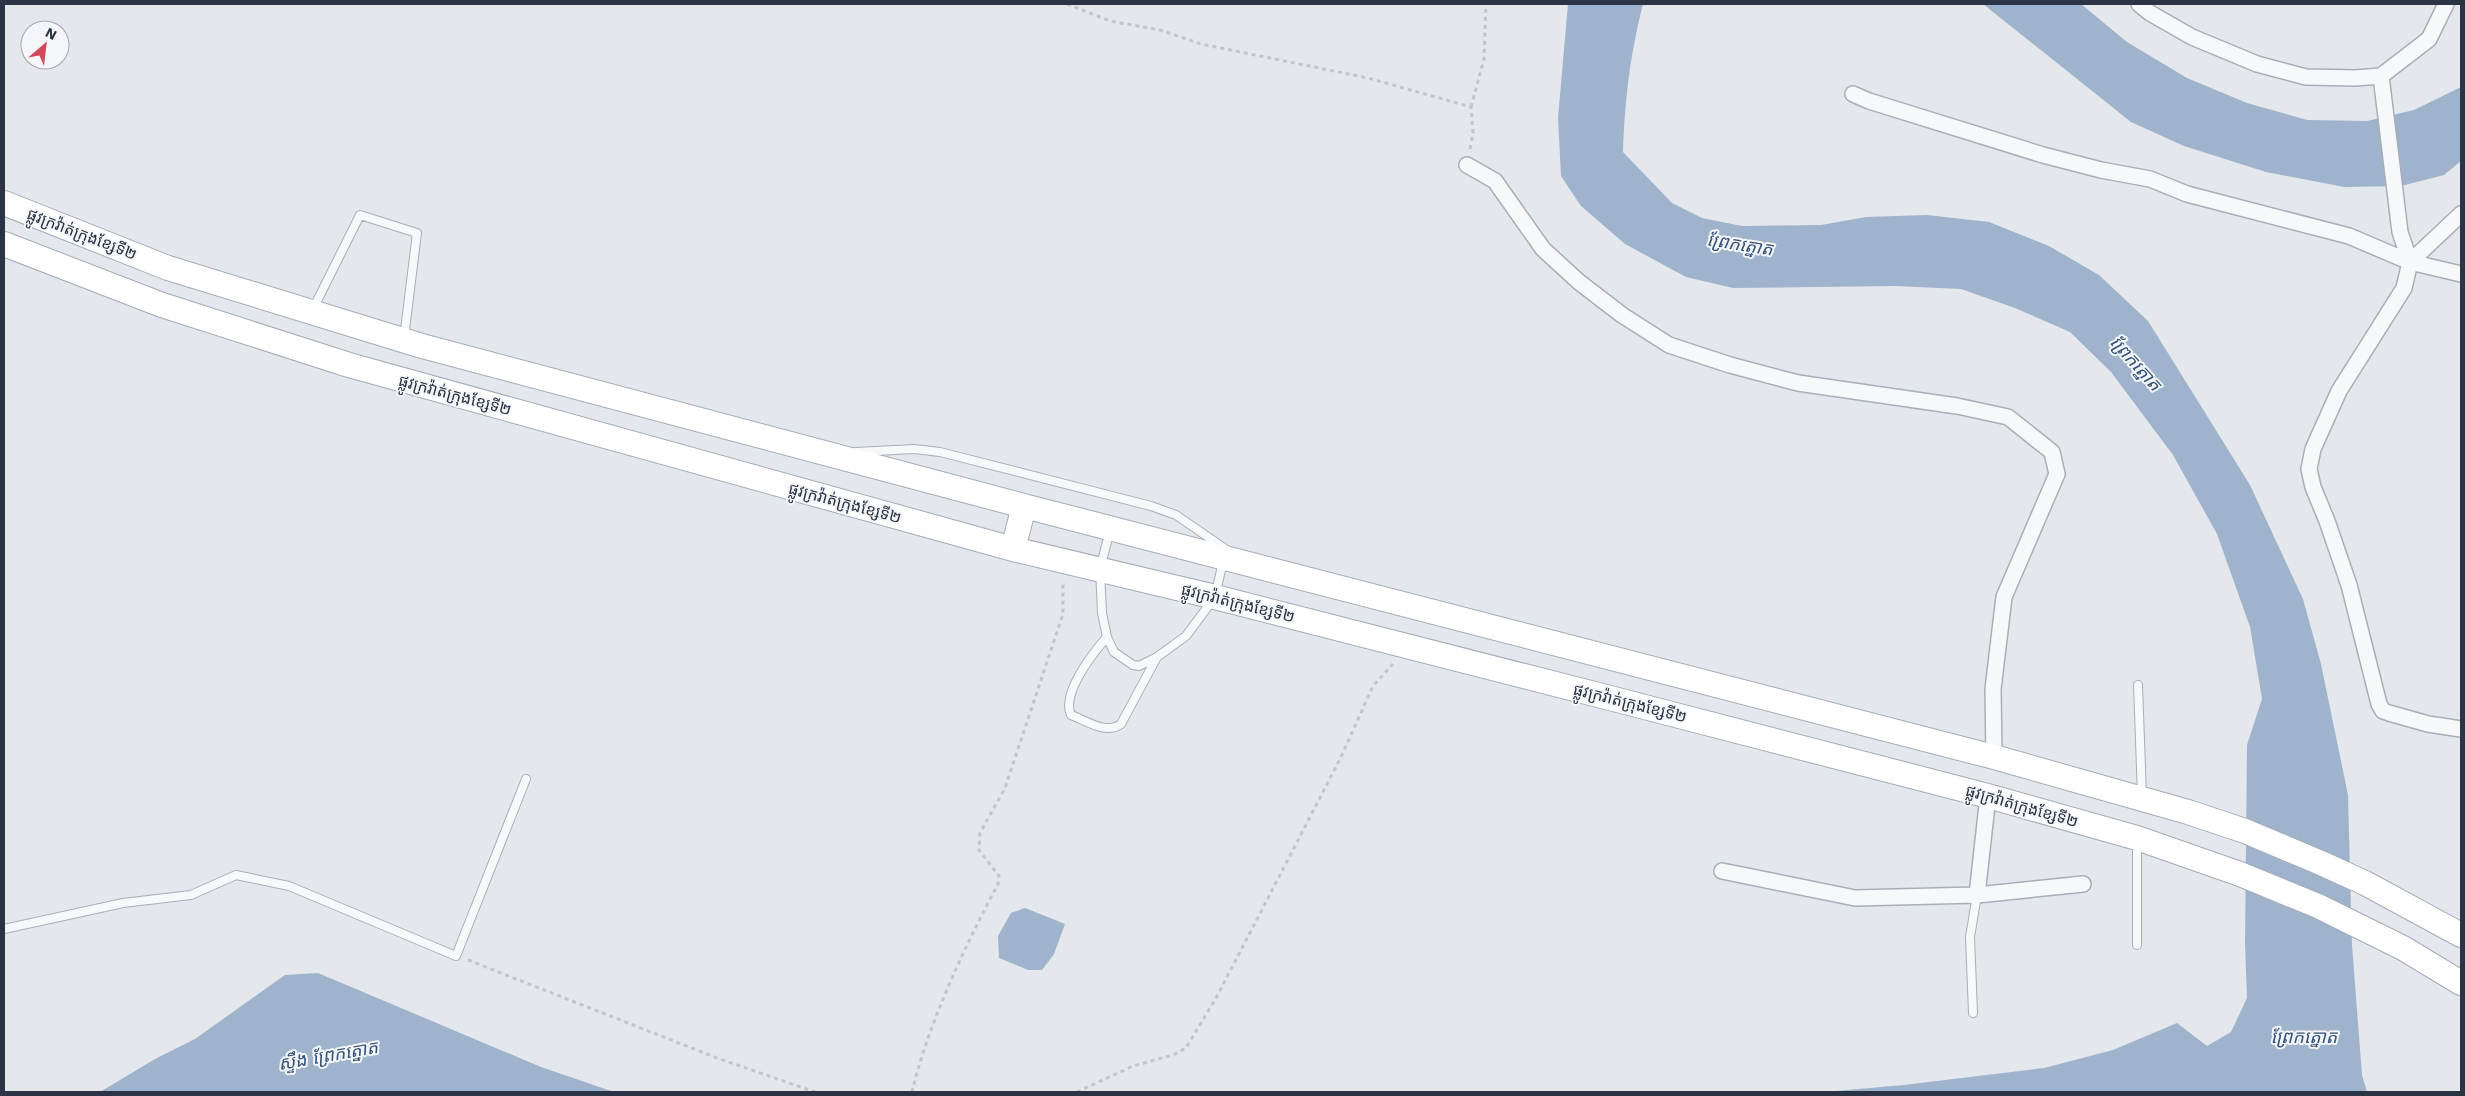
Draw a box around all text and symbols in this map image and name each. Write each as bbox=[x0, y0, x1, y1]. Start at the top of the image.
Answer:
north arrow bbox=[20, 20, 70, 70]
text: N bbox=[43, 24, 59, 43]
street label: ផ្លូវក្រវ៉ាត់ក្រុងខ្សែទី២ bbox=[23, 204, 140, 268]
water label: ព្រែកត្នោត bbox=[1705, 228, 1776, 261]
water label: ព្រែកត្នោត bbox=[2105, 331, 2167, 397]
street label: ផ្លូវក្រវ៉ាត់ក្រុងខ្សែទី២ bbox=[395, 370, 514, 424]
street label: ផ្លូវក្រវ៉ាត់ក្រុងខ្សែទី២ bbox=[785, 478, 904, 532]
street label: ផ្លូវក្រវ៉ាត់ក្រុងខ្សែទី២ bbox=[1178, 579, 1297, 631]
street label: ផ្លូវក្រវ៉ាត់ក្រុងខ្សែទី២ bbox=[1570, 679, 1689, 731]
street label: ផ្លូវក្រវ៉ាត់ក្រុងខ្សែទី២ bbox=[1962, 780, 2081, 836]
water label: ព្រែកត្នោត bbox=[2271, 1026, 2339, 1048]
water label: ស្ទឹង ព្រែកត្នោត bbox=[277, 1036, 381, 1076]

